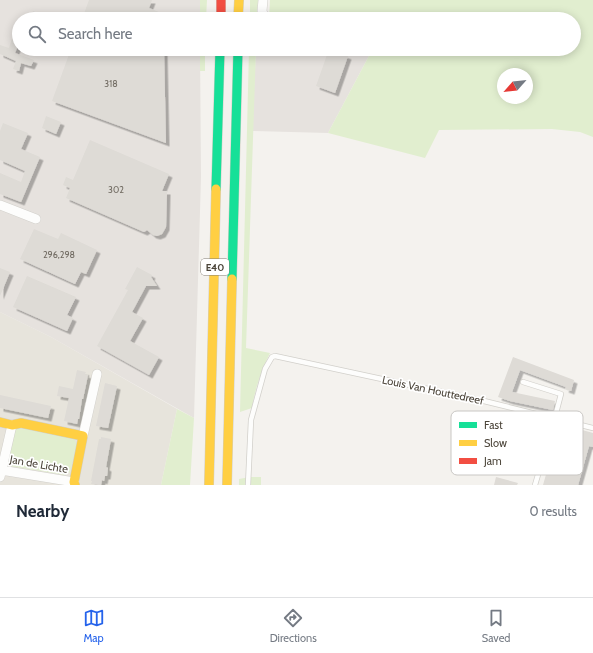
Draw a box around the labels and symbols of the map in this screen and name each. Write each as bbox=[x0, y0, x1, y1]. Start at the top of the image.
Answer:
north arrow bbox=[497, 68, 533, 104]
house number: 318 bbox=[104, 78, 118, 89]
house number: 302 bbox=[108, 184, 124, 195]
house number: 296,298 bbox=[43, 249, 75, 260]
road number: E40 bbox=[201, 259, 229, 275]
street label: Louis Van Houttedreef bbox=[381, 372, 485, 408]
legend bbox=[451, 411, 583, 475]
text: Fast bbox=[484, 418, 503, 432]
text: Slow bbox=[484, 436, 507, 450]
street label: Jan de Lichte bbox=[8, 452, 70, 476]
text: Jam bbox=[483, 454, 502, 468]

